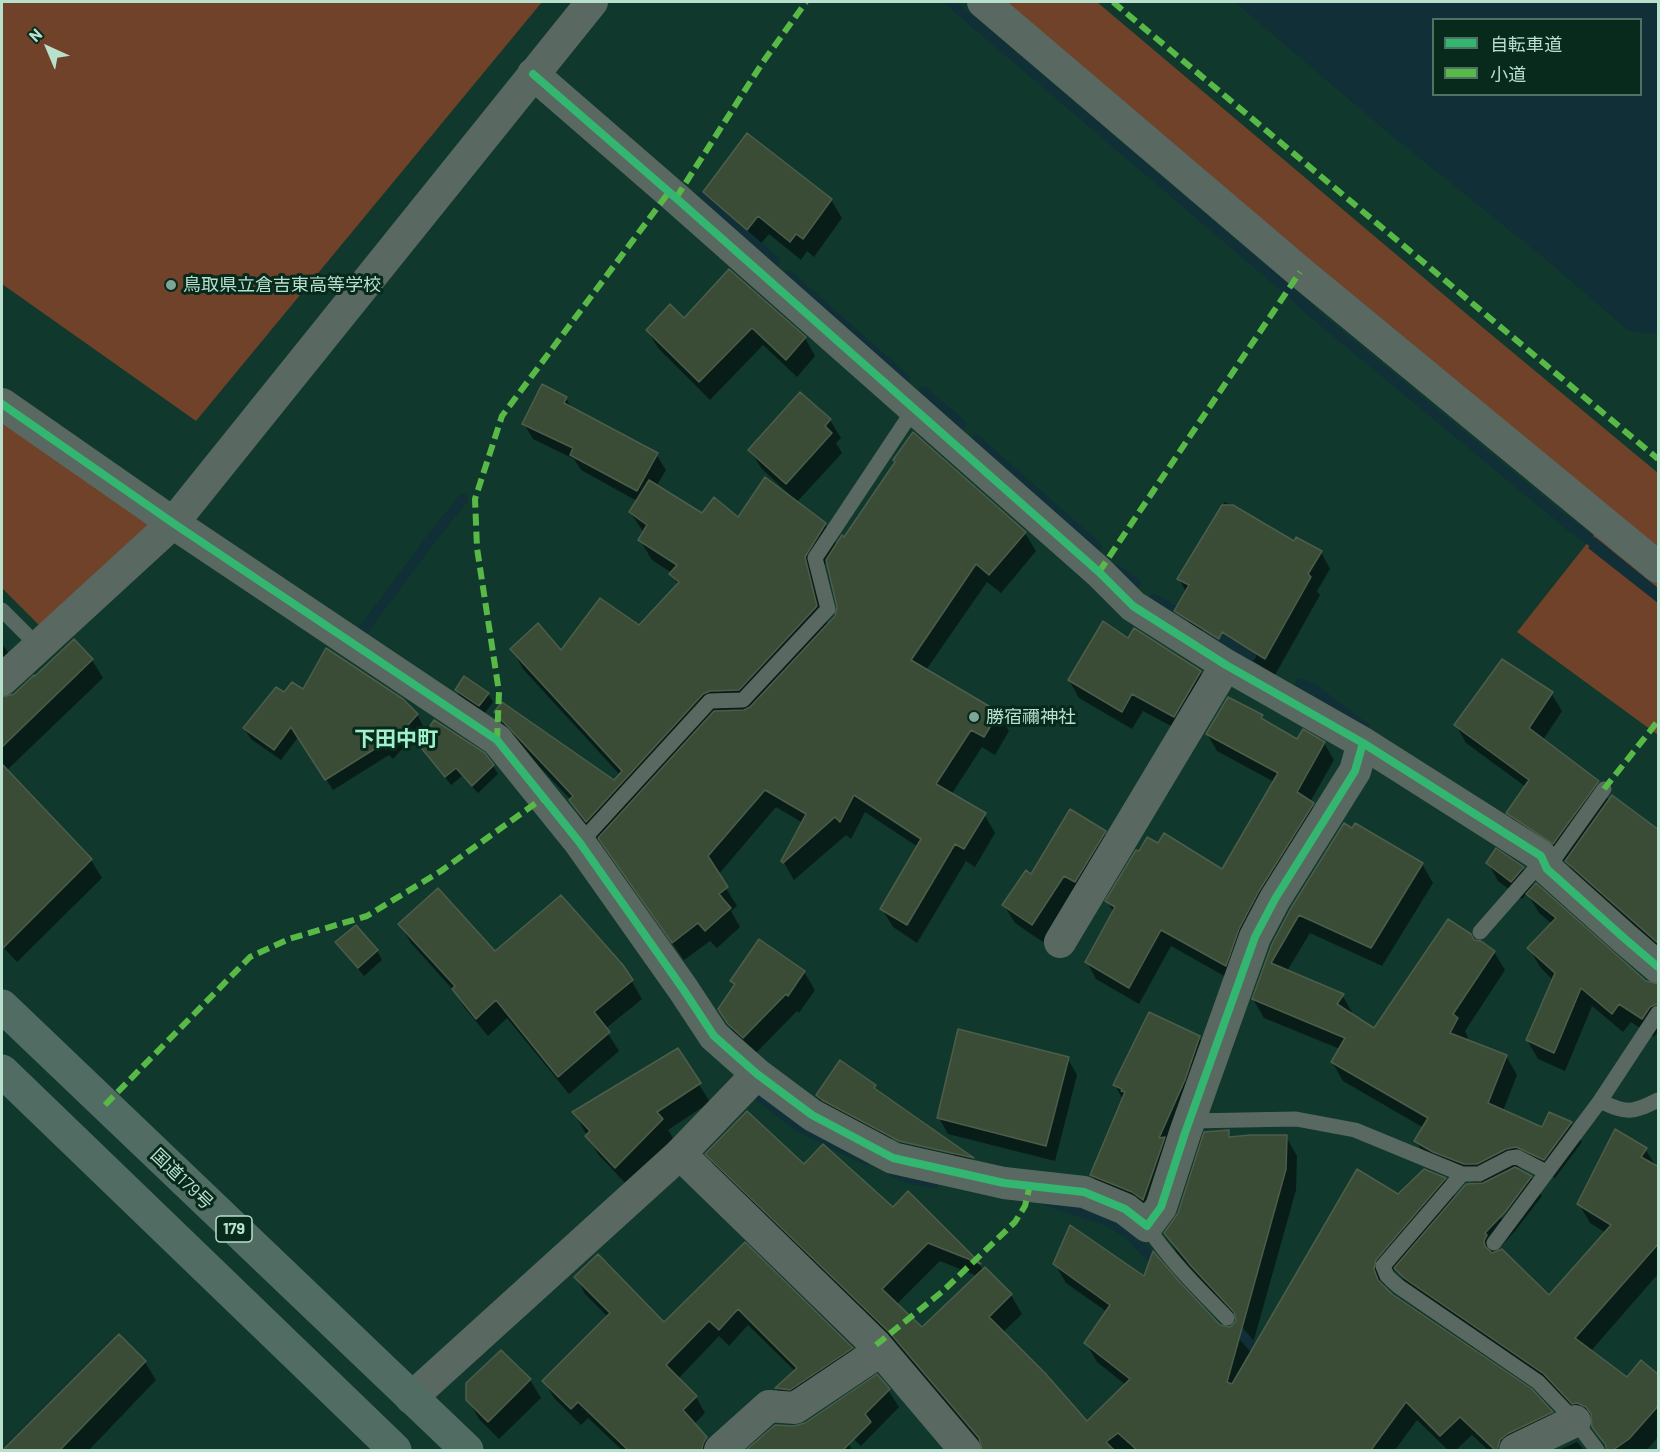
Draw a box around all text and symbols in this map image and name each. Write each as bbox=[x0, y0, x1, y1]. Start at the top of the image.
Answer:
north arrow bbox=[18, 18, 78, 78]
legend bbox=[1432, 18, 1642, 96]
text: N bbox=[25, 24, 46, 45]
text: 自転車道 bbox=[1490, 33, 1562, 55]
text: 小道 bbox=[1490, 63, 1526, 85]
place label: 鳥取県立倉吉東高等学校 bbox=[183, 274, 381, 296]
marker: 鳥取県立倉吉東高等学校 bbox=[164, 278, 178, 292]
place label: 勝宿禰神社 bbox=[986, 706, 1076, 728]
marker: 勝宿禰神社 bbox=[967, 710, 981, 724]
district label: 下田中町 bbox=[354, 726, 438, 752]
street label: 国道179号 bbox=[146, 1144, 218, 1214]
road number: 179 bbox=[216, 1216, 252, 1242]

